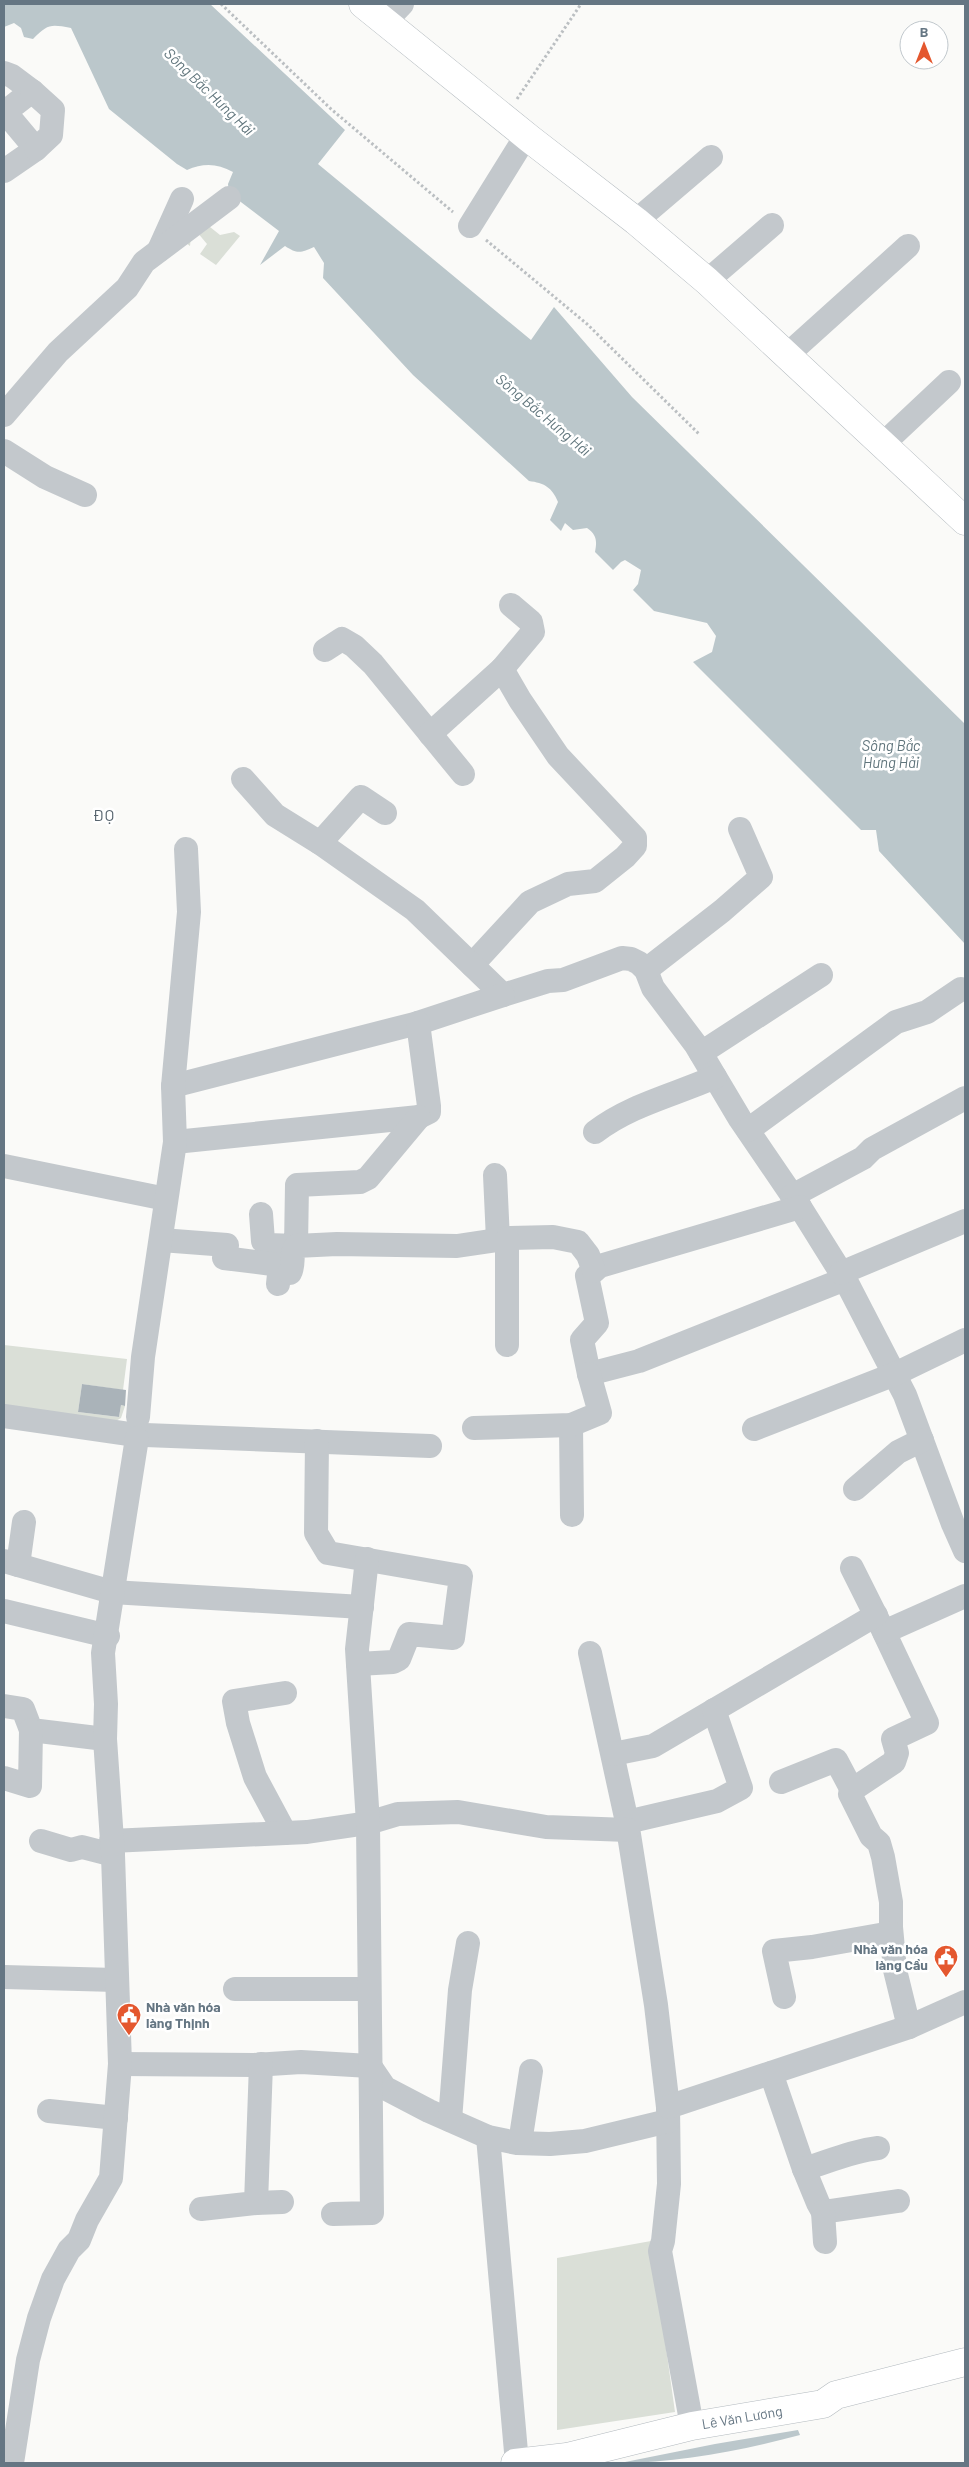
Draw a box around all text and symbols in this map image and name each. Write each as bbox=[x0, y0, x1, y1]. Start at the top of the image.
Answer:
north arrow bbox=[899, 20, 949, 70]
text: B bbox=[920, 23, 928, 40]
water label: Sông Bắc Hưng Hải bbox=[161, 44, 259, 139]
water label: Sông Bắc Hưng Hải bbox=[493, 369, 595, 459]
water label: Sông Bắc Hưng Hải bbox=[862, 736, 921, 771]
district label: ĐỌ bbox=[93, 805, 115, 824]
place label: Nhà văn hóa làng Cầu bbox=[853, 1940, 928, 1973]
public building icon: Nhà văn hóa làng Cầu bbox=[933, 1944, 959, 1978]
place label: Nhà văn hóa làng Thịnh bbox=[146, 1998, 221, 2031]
public building icon: Nhà văn hóa làng Thịnh bbox=[116, 2002, 142, 2036]
street label: Lê Văn Lương bbox=[701, 2402, 784, 2432]

